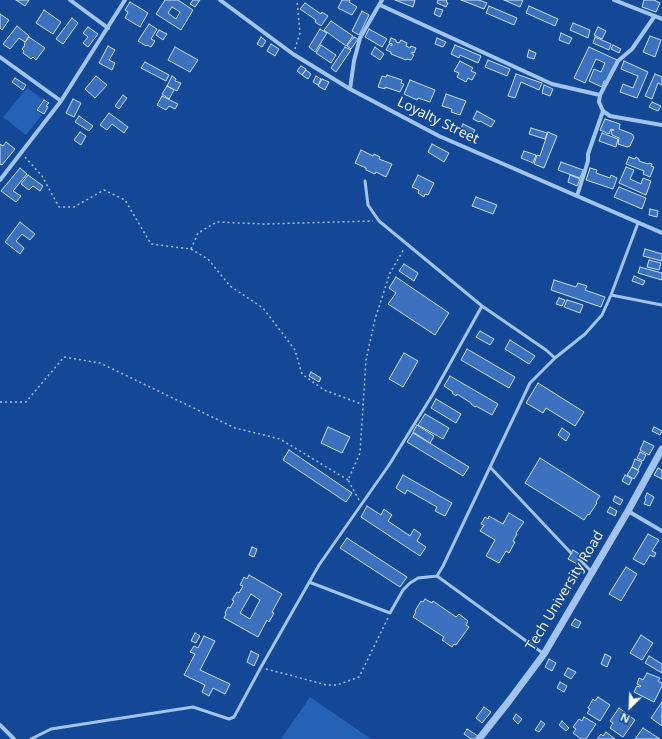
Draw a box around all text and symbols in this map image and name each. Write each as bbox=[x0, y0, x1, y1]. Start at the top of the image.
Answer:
street label: Loyalty Street bbox=[394, 94, 482, 148]
street label: Tech University Road bbox=[523, 528, 607, 654]
north arrow bbox=[610, 687, 650, 727]
text: N bbox=[618, 710, 632, 727]

